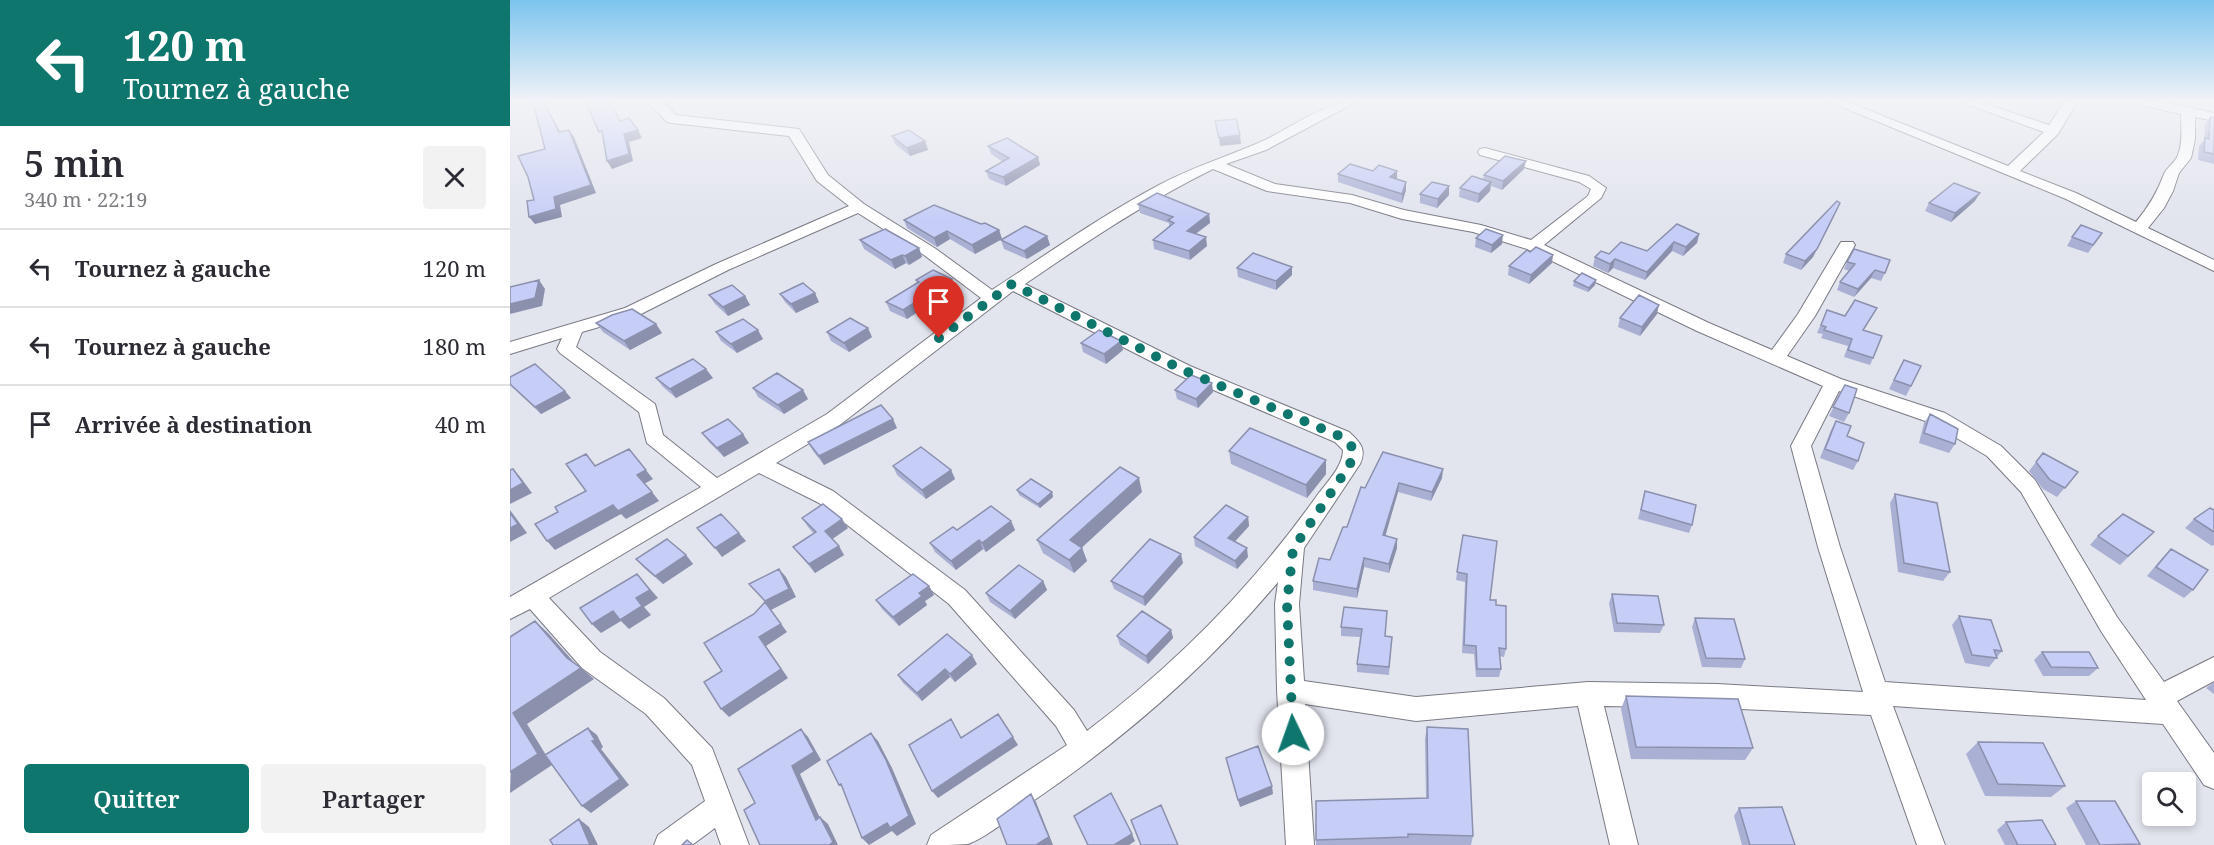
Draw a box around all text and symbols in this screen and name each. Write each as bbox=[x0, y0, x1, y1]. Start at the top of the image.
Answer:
text: 120 m bbox=[123, 16, 247, 73]
icon: left bbox=[24, 24, 102, 102]
text: Tournez à gauche bbox=[123, 70, 350, 107]
text: 5 min bbox=[24, 139, 125, 188]
button: close bbox=[423, 146, 486, 209]
text: 340 m · 22:19 bbox=[24, 186, 147, 213]
icon: left bbox=[24, 252, 57, 285]
text: Tournez à gauche bbox=[75, 253, 271, 283]
text: 120 m bbox=[423, 253, 486, 283]
pin bbox=[913, 276, 964, 338]
icon: arrive bbox=[922, 285, 955, 318]
icon: left bbox=[24, 330, 57, 363]
text: Tournez à gauche bbox=[75, 331, 271, 361]
text: 180 m bbox=[423, 331, 486, 361]
icon: arrive bbox=[24, 408, 57, 441]
text: Arrivée à destination bbox=[75, 409, 312, 439]
text: 40 m bbox=[435, 409, 486, 439]
position arrow bbox=[1261, 702, 1325, 766]
button: Quitter bbox=[24, 764, 249, 833]
button: Partager bbox=[261, 764, 486, 833]
map controls bbox=[2142, 772, 2196, 826]
button: search bbox=[2142, 772, 2196, 826]

